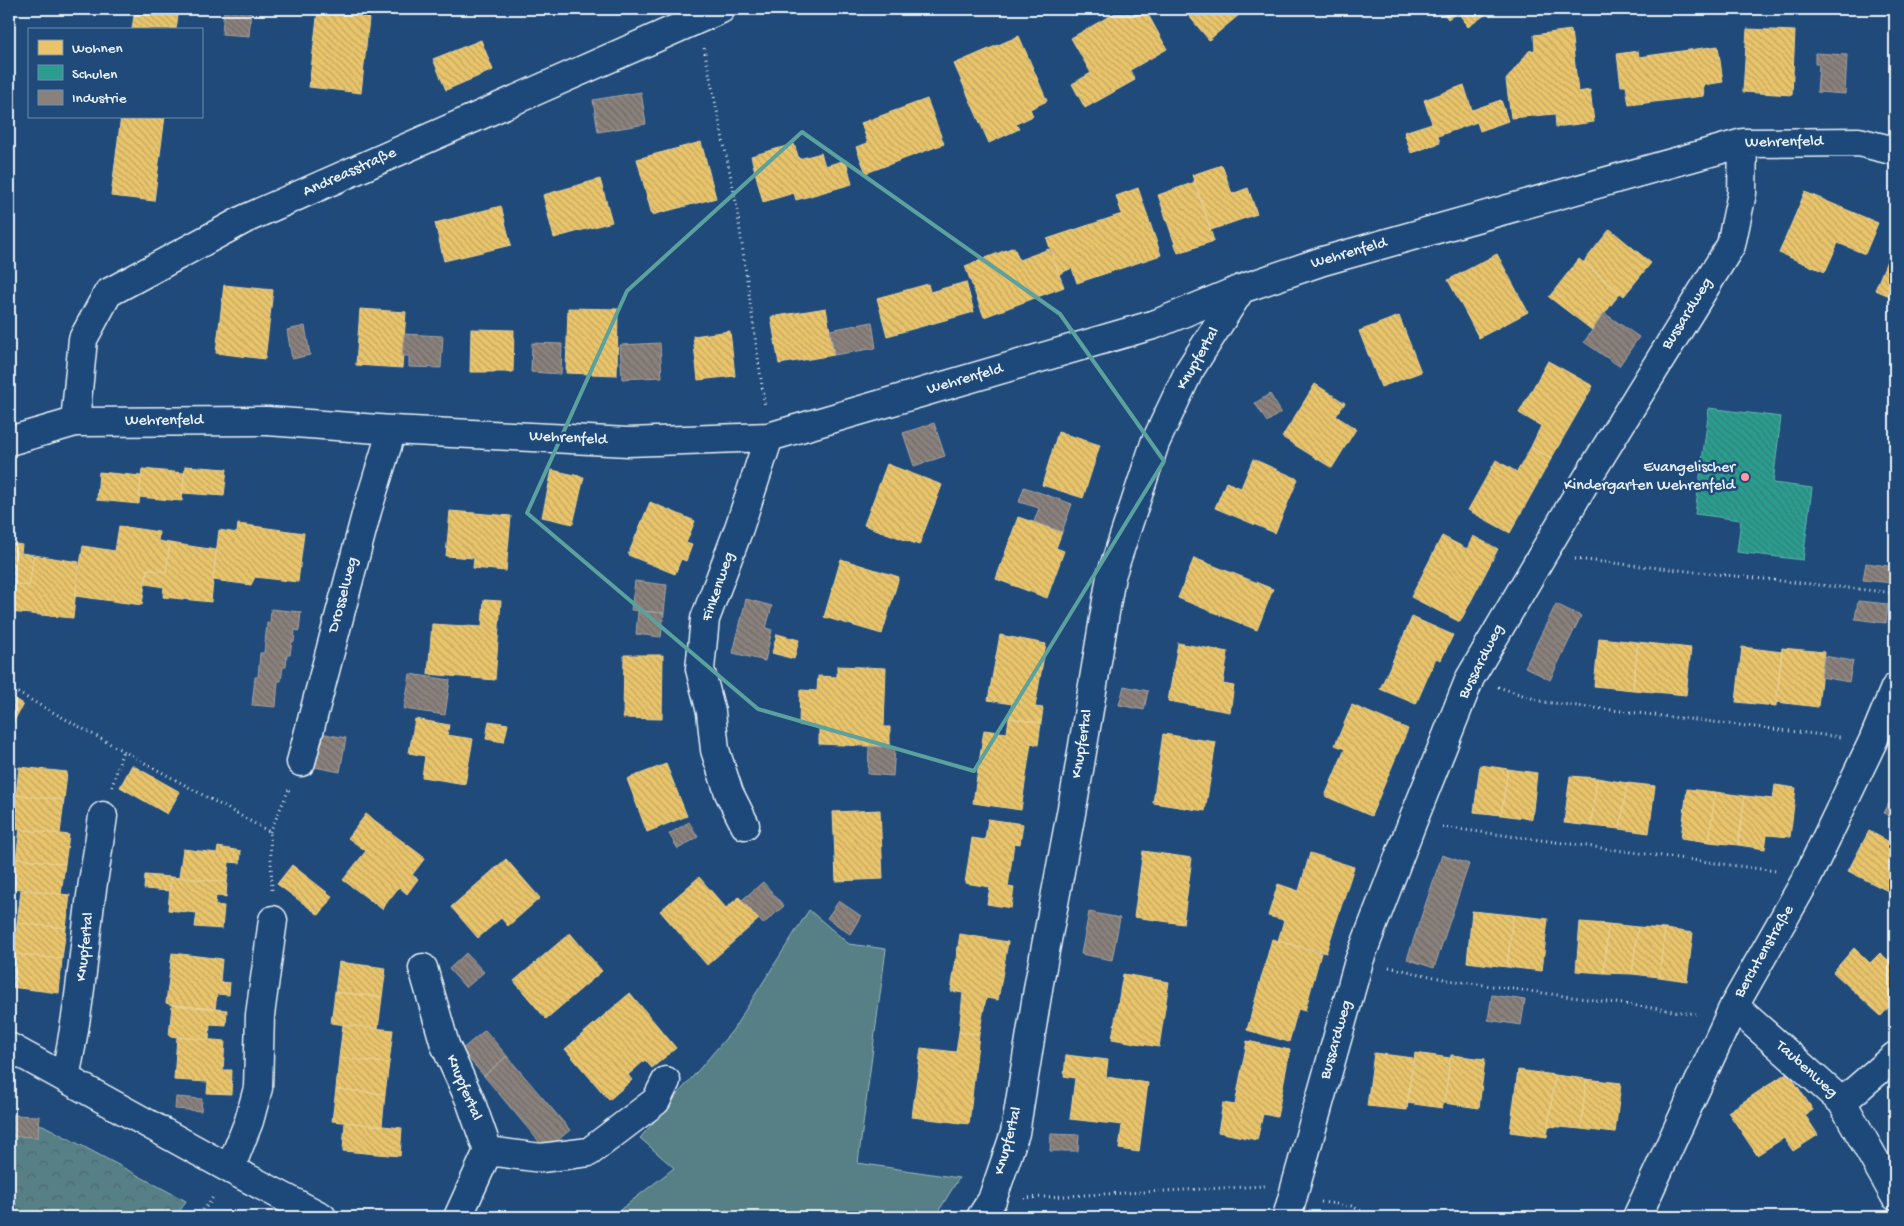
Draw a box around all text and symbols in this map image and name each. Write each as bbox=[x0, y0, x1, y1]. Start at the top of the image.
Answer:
legend bbox=[28, 28, 202, 118]
text: Wohnen bbox=[72, 40, 123, 58]
text: Schulen bbox=[72, 66, 117, 84]
text: Industrie bbox=[72, 90, 127, 108]
street label: Wehrenfeld bbox=[1745, 133, 1825, 153]
street label: Andreasstraße bbox=[300, 144, 400, 202]
street label: Wehrenfeld bbox=[1309, 234, 1391, 274]
street label: Bussardweg bbox=[1658, 275, 1718, 354]
street label: Knupfertal bbox=[1173, 324, 1225, 394]
street label: Wehrenfeld bbox=[925, 360, 1007, 400]
street label: Wehrenfeld bbox=[125, 412, 205, 431]
street label: Wehrenfeld bbox=[529, 427, 609, 451]
place label: Evangelischer Kindergarten Wehrenfeld bbox=[1564, 459, 1737, 496]
marker: Evangelischer Kindergarten Wehrenfeld bbox=[1739, 471, 1751, 483]
street label: Finkenweg bbox=[698, 550, 740, 625]
street label: Drosselweg bbox=[325, 555, 363, 636]
street label: Bussardweg bbox=[1455, 622, 1509, 703]
street label: Knupfertal bbox=[1068, 708, 1098, 780]
street label: Berchtenstraße bbox=[1730, 902, 1799, 1002]
street label: Knupfertal bbox=[73, 911, 99, 983]
street label: Bussardweg bbox=[1316, 998, 1357, 1083]
street label: Taubenweg bbox=[1770, 1037, 1841, 1103]
street label: Knupfertal bbox=[441, 1052, 485, 1124]
street label: Knupfertal bbox=[991, 1105, 1027, 1177]

